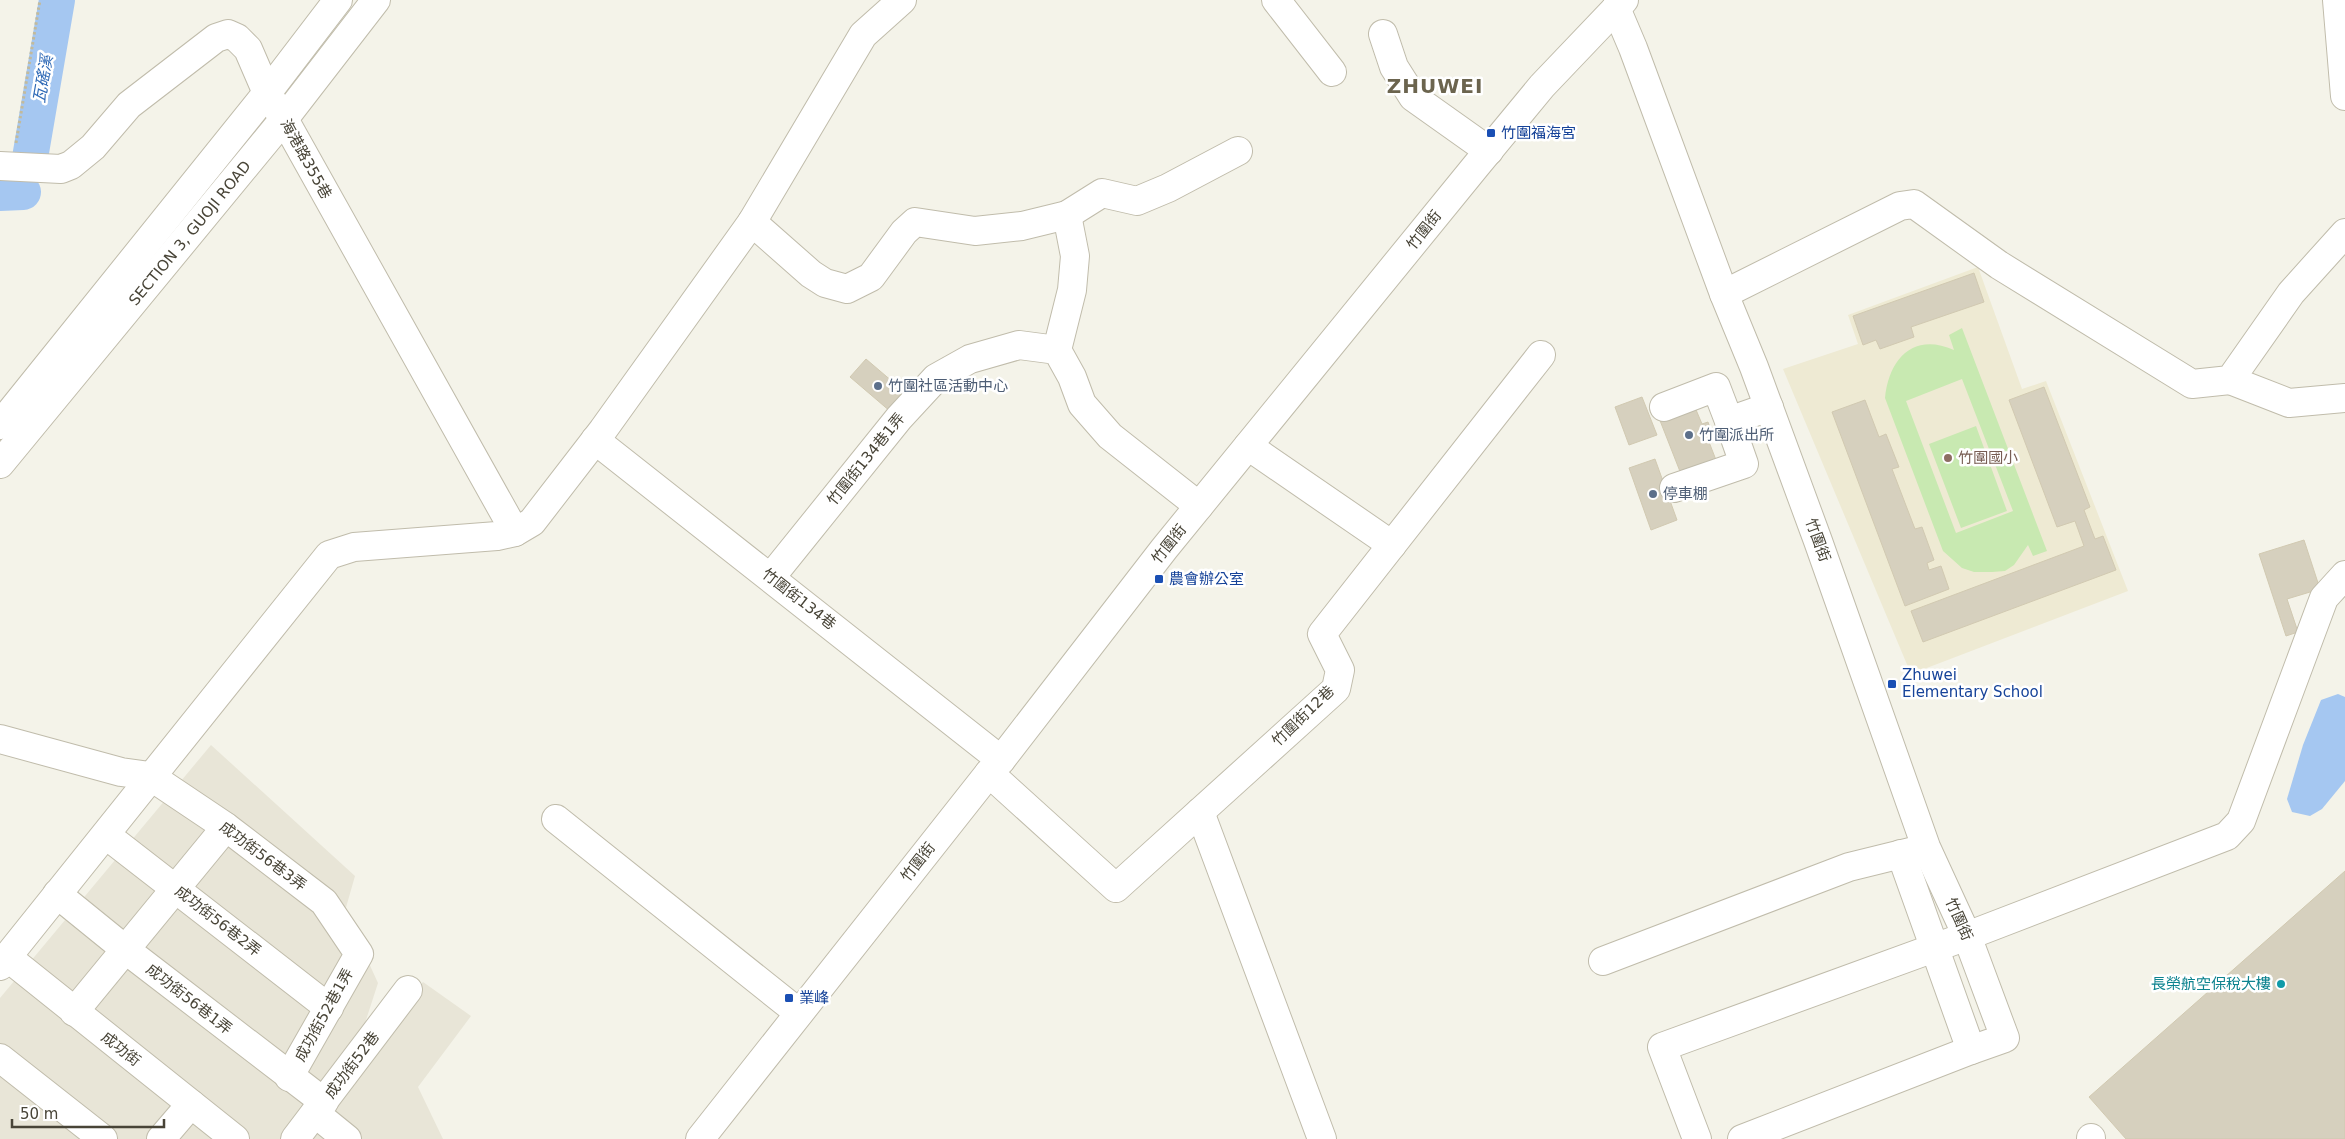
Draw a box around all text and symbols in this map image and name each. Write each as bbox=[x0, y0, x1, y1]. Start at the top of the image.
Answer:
water label: 瓦磘溪 bbox=[29, 52, 57, 104]
district label: ZHUWEI bbox=[1387, 74, 1483, 98]
street label: 海港路355巷 bbox=[277, 116, 335, 202]
place label: 竹圍福海宮 bbox=[1501, 124, 1576, 142]
marker: 竹圍福海宮 bbox=[1485, 127, 1497, 139]
street label: SECTION 3, GUOJI ROAD bbox=[125, 157, 255, 309]
street label: 竹圍街 bbox=[1403, 207, 1445, 253]
place label: 竹圍社區活動中心 bbox=[888, 377, 1008, 395]
marker: 竹圍社區活動中心 bbox=[872, 380, 884, 392]
street label: 竹圍街134巷1弄 bbox=[823, 409, 909, 509]
place label: 竹圍派出所 bbox=[1699, 426, 1774, 444]
marker: 竹圍派出所 bbox=[1683, 429, 1695, 441]
place label: 竹圍國小 bbox=[1958, 449, 2018, 467]
marker: 竹圍國小 bbox=[1942, 452, 1954, 464]
place label: 停車棚 bbox=[1663, 485, 1708, 503]
marker: 停車棚 bbox=[1647, 488, 1659, 500]
street label: 竹圍街 bbox=[1802, 516, 1834, 564]
street label: 竹圍街 bbox=[1148, 521, 1190, 567]
street label: 竹圍街134巷 bbox=[759, 565, 839, 633]
place label: 農會辦公室 bbox=[1169, 570, 1244, 588]
marker: 農會辦公室 bbox=[1153, 573, 1165, 585]
place label: Zhuwei Elementary School bbox=[1902, 666, 2043, 701]
marker: Zhuwei Elementary School bbox=[1886, 678, 1898, 690]
street label: 竹圍街12巷 bbox=[1268, 682, 1338, 750]
street label: 成功街56巷3弄 bbox=[216, 818, 310, 894]
street label: 竹圍街 bbox=[897, 839, 939, 885]
street label: 成功街56巷2弄 bbox=[172, 882, 264, 960]
street label: 竹圍街 bbox=[1942, 895, 1976, 943]
street label: 成功街56巷1弄 bbox=[143, 960, 235, 1038]
street label: 成功街52巷1弄 bbox=[291, 965, 357, 1065]
place label: 長榮航空保稅大樓 bbox=[2151, 975, 2271, 993]
marker: 長榮航空保稅大樓 bbox=[2275, 978, 2287, 990]
place label: 業峰 bbox=[799, 989, 829, 1007]
marker: 業峰 bbox=[783, 992, 795, 1004]
street label: 成功街 bbox=[98, 1028, 144, 1070]
street label: 成功街52巷 bbox=[321, 1028, 383, 1102]
scale bar bbox=[12, 1096, 165, 1128]
text: 50 m bbox=[20, 1105, 58, 1123]

